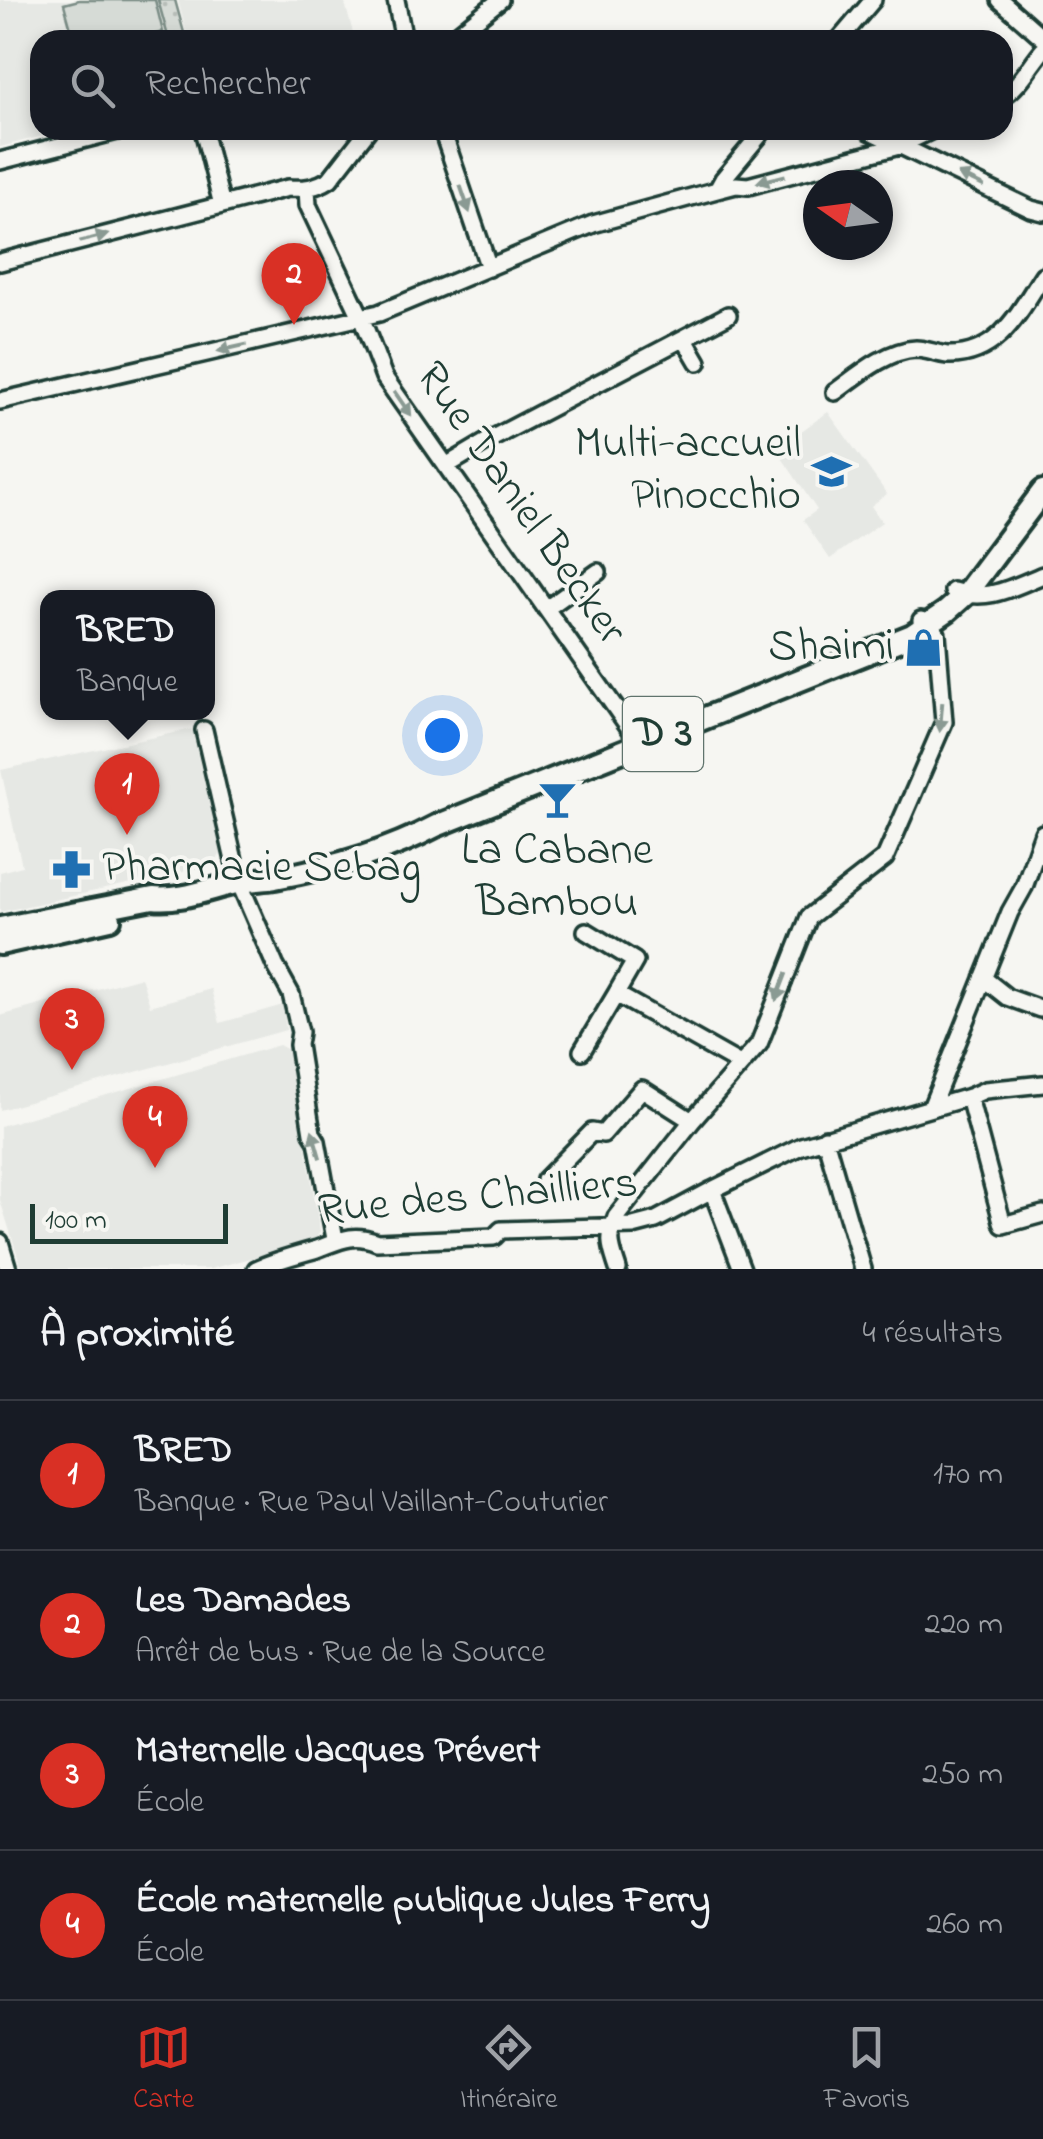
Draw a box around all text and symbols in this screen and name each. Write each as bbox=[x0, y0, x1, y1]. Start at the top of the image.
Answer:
search box bbox=[30, 30, 1013, 140]
text: Rechercher bbox=[145, 57, 311, 113]
icon: search bbox=[65, 58, 120, 113]
north arrow bbox=[803, 170, 893, 260]
one-way arrow bbox=[755, 172, 786, 188]
one-way arrow bbox=[956, 172, 985, 189]
one-way arrow bbox=[459, 185, 474, 215]
one-way arrow bbox=[79, 229, 110, 245]
pin: 2 bbox=[262, 242, 326, 325]
one-way arrow bbox=[216, 340, 247, 356]
street label: Rue Daniel Becker bbox=[398, 349, 642, 659]
one-way arrow bbox=[393, 391, 412, 417]
place label: Multi-accueil Pinocchio bbox=[575, 412, 801, 530]
school or university icon: Multi-accueil Pinocchio bbox=[810, 450, 852, 492]
popup bbox=[40, 590, 215, 720]
text: BRED bbox=[77, 604, 175, 660]
place label: Shaimi bbox=[768, 615, 894, 681]
shop icon: Shaimi bbox=[903, 627, 945, 669]
text: Banque bbox=[77, 660, 178, 707]
road number: D 3 bbox=[623, 697, 703, 771]
one-way arrow bbox=[933, 702, 949, 733]
your location bbox=[417, 710, 468, 761]
pin: 1 bbox=[94, 752, 160, 835]
bar icon: La Cabane Bambou bbox=[536, 778, 578, 820]
place label: La Cabane Bambou bbox=[461, 819, 654, 937]
place label: Pharmacie Sebag bbox=[102, 836, 421, 903]
pharmacy icon: Pharmacie Sebag bbox=[51, 848, 93, 890]
one-way arrow bbox=[773, 973, 789, 1003]
pin: 3 bbox=[40, 988, 104, 1070]
pin: 4 bbox=[122, 1086, 188, 1168]
one-way arrow bbox=[308, 1129, 323, 1159]
street label: Rue des Chailliers bbox=[316, 1151, 640, 1245]
scale bar bbox=[30, 1199, 228, 1244]
text: 100 m bbox=[45, 1201, 107, 1242]
text: À proximité bbox=[40, 1304, 234, 1365]
text: 4 résultats bbox=[863, 1311, 1003, 1358]
text: BRED bbox=[135, 1424, 233, 1480]
text: 1 bbox=[67, 1452, 78, 1499]
text: 170 m bbox=[933, 1452, 1003, 1499]
text: Banque · Rue Paul Vaillant-Couturier bbox=[135, 1480, 608, 1527]
text: Les Damades bbox=[135, 1574, 351, 1630]
text: 2 bbox=[65, 1602, 80, 1649]
text: 220 m bbox=[925, 1602, 1003, 1649]
text: Arrêt de bus · Rue de la Source bbox=[135, 1630, 545, 1677]
text: Maternelle Jacques Prévert bbox=[135, 1724, 540, 1780]
text: 3 bbox=[66, 1752, 79, 1799]
text: 250 m bbox=[922, 1752, 1003, 1799]
text: École bbox=[135, 1780, 204, 1827]
text: École maternelle publique Jules Ferry bbox=[135, 1874, 710, 1930]
text: 4 bbox=[66, 1902, 79, 1949]
text: 260 m bbox=[926, 1902, 1003, 1949]
text: École bbox=[135, 1930, 204, 1977]
tab: Carte bbox=[133, 2020, 194, 2121]
tab: Itinéraire bbox=[460, 2020, 557, 2121]
tab: Favoris bbox=[823, 2020, 910, 2121]

